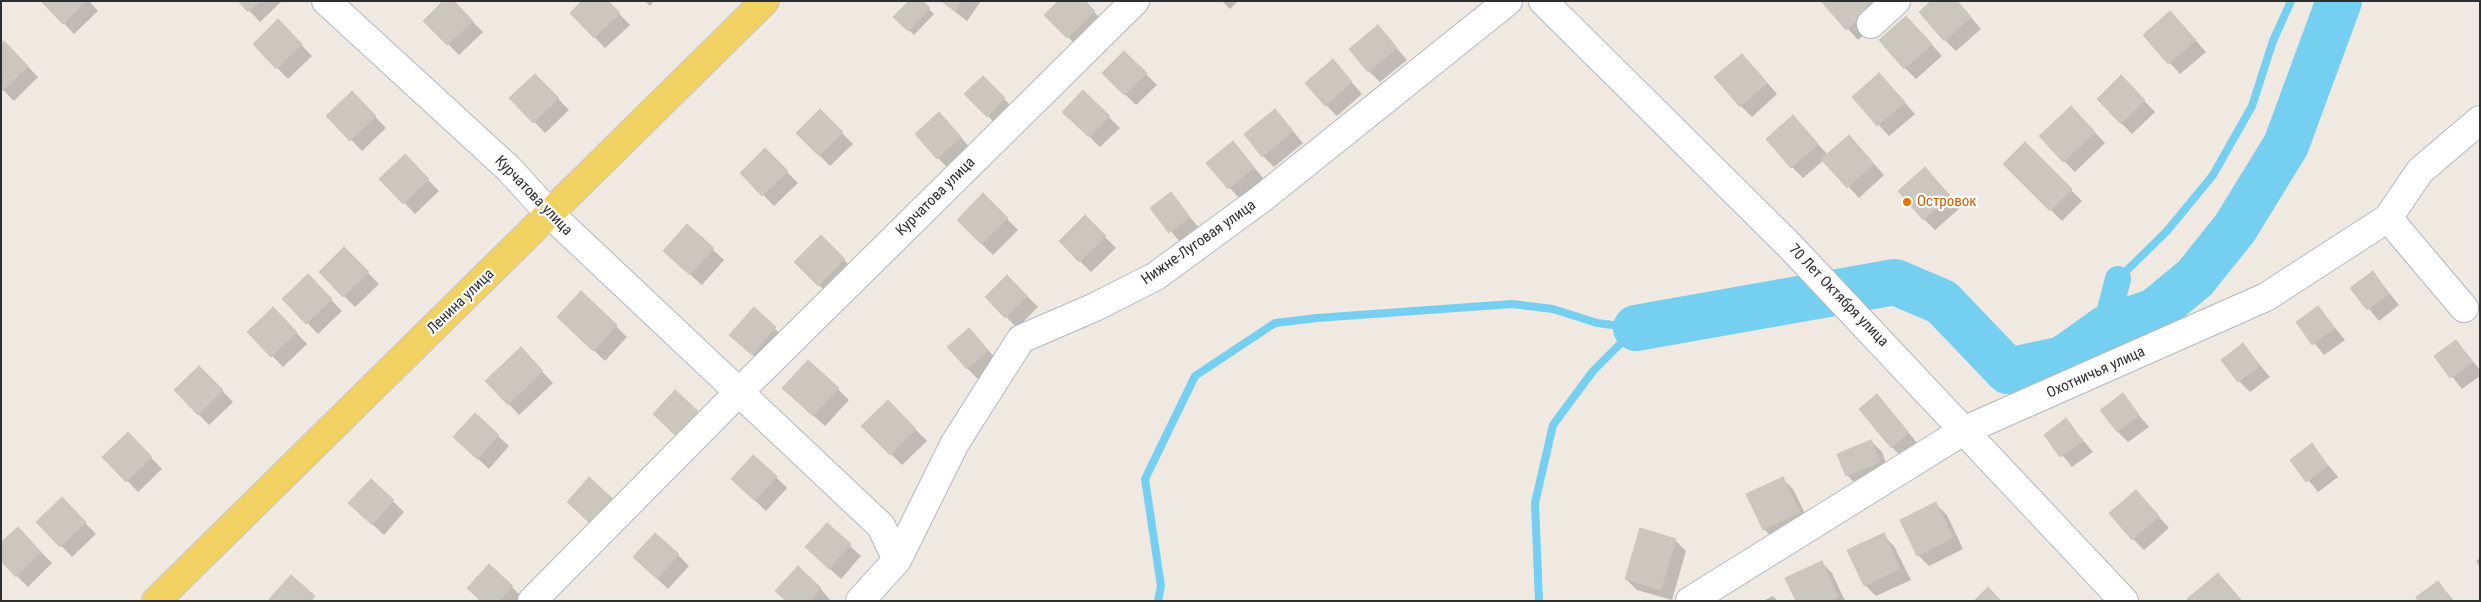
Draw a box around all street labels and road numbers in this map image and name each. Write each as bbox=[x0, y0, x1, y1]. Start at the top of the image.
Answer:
street label: Курчатова улица bbox=[490, 152, 576, 240]
street label: Курчатова улица bbox=[893, 154, 979, 240]
street label: Нижне-Луговая улица bbox=[1138, 197, 1260, 289]
street label: 70 Лет Октября улица bbox=[1784, 241, 1892, 351]
street label: Ленина улица bbox=[424, 266, 498, 338]
street label: Охотничья улица bbox=[2044, 343, 2148, 403]

